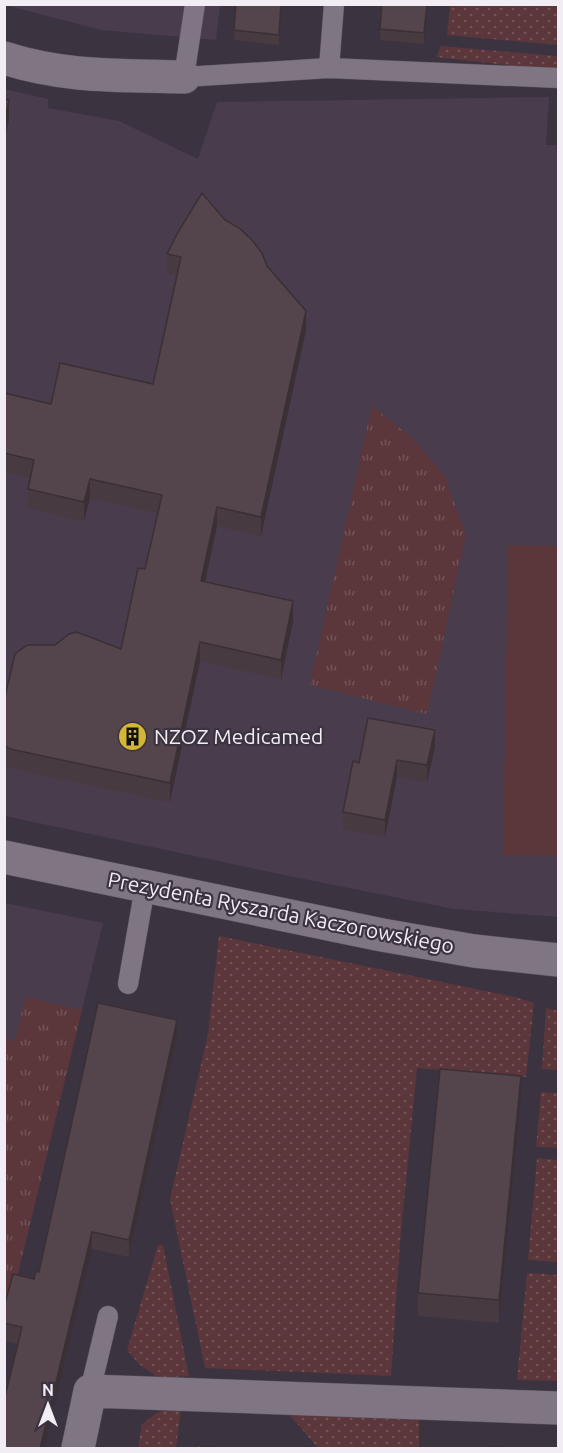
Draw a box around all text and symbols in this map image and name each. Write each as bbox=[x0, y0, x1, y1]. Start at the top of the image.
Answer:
building icon: NZOZ Medicamed bbox=[117, 721, 149, 753]
place label: NZOZ Medicamed bbox=[154, 724, 323, 748]
street label: Prezydenta Ryszarda Kaczorowskiego bbox=[106, 867, 456, 957]
north arrow bbox=[18, 1375, 78, 1435]
text: N bbox=[42, 1381, 54, 1399]

